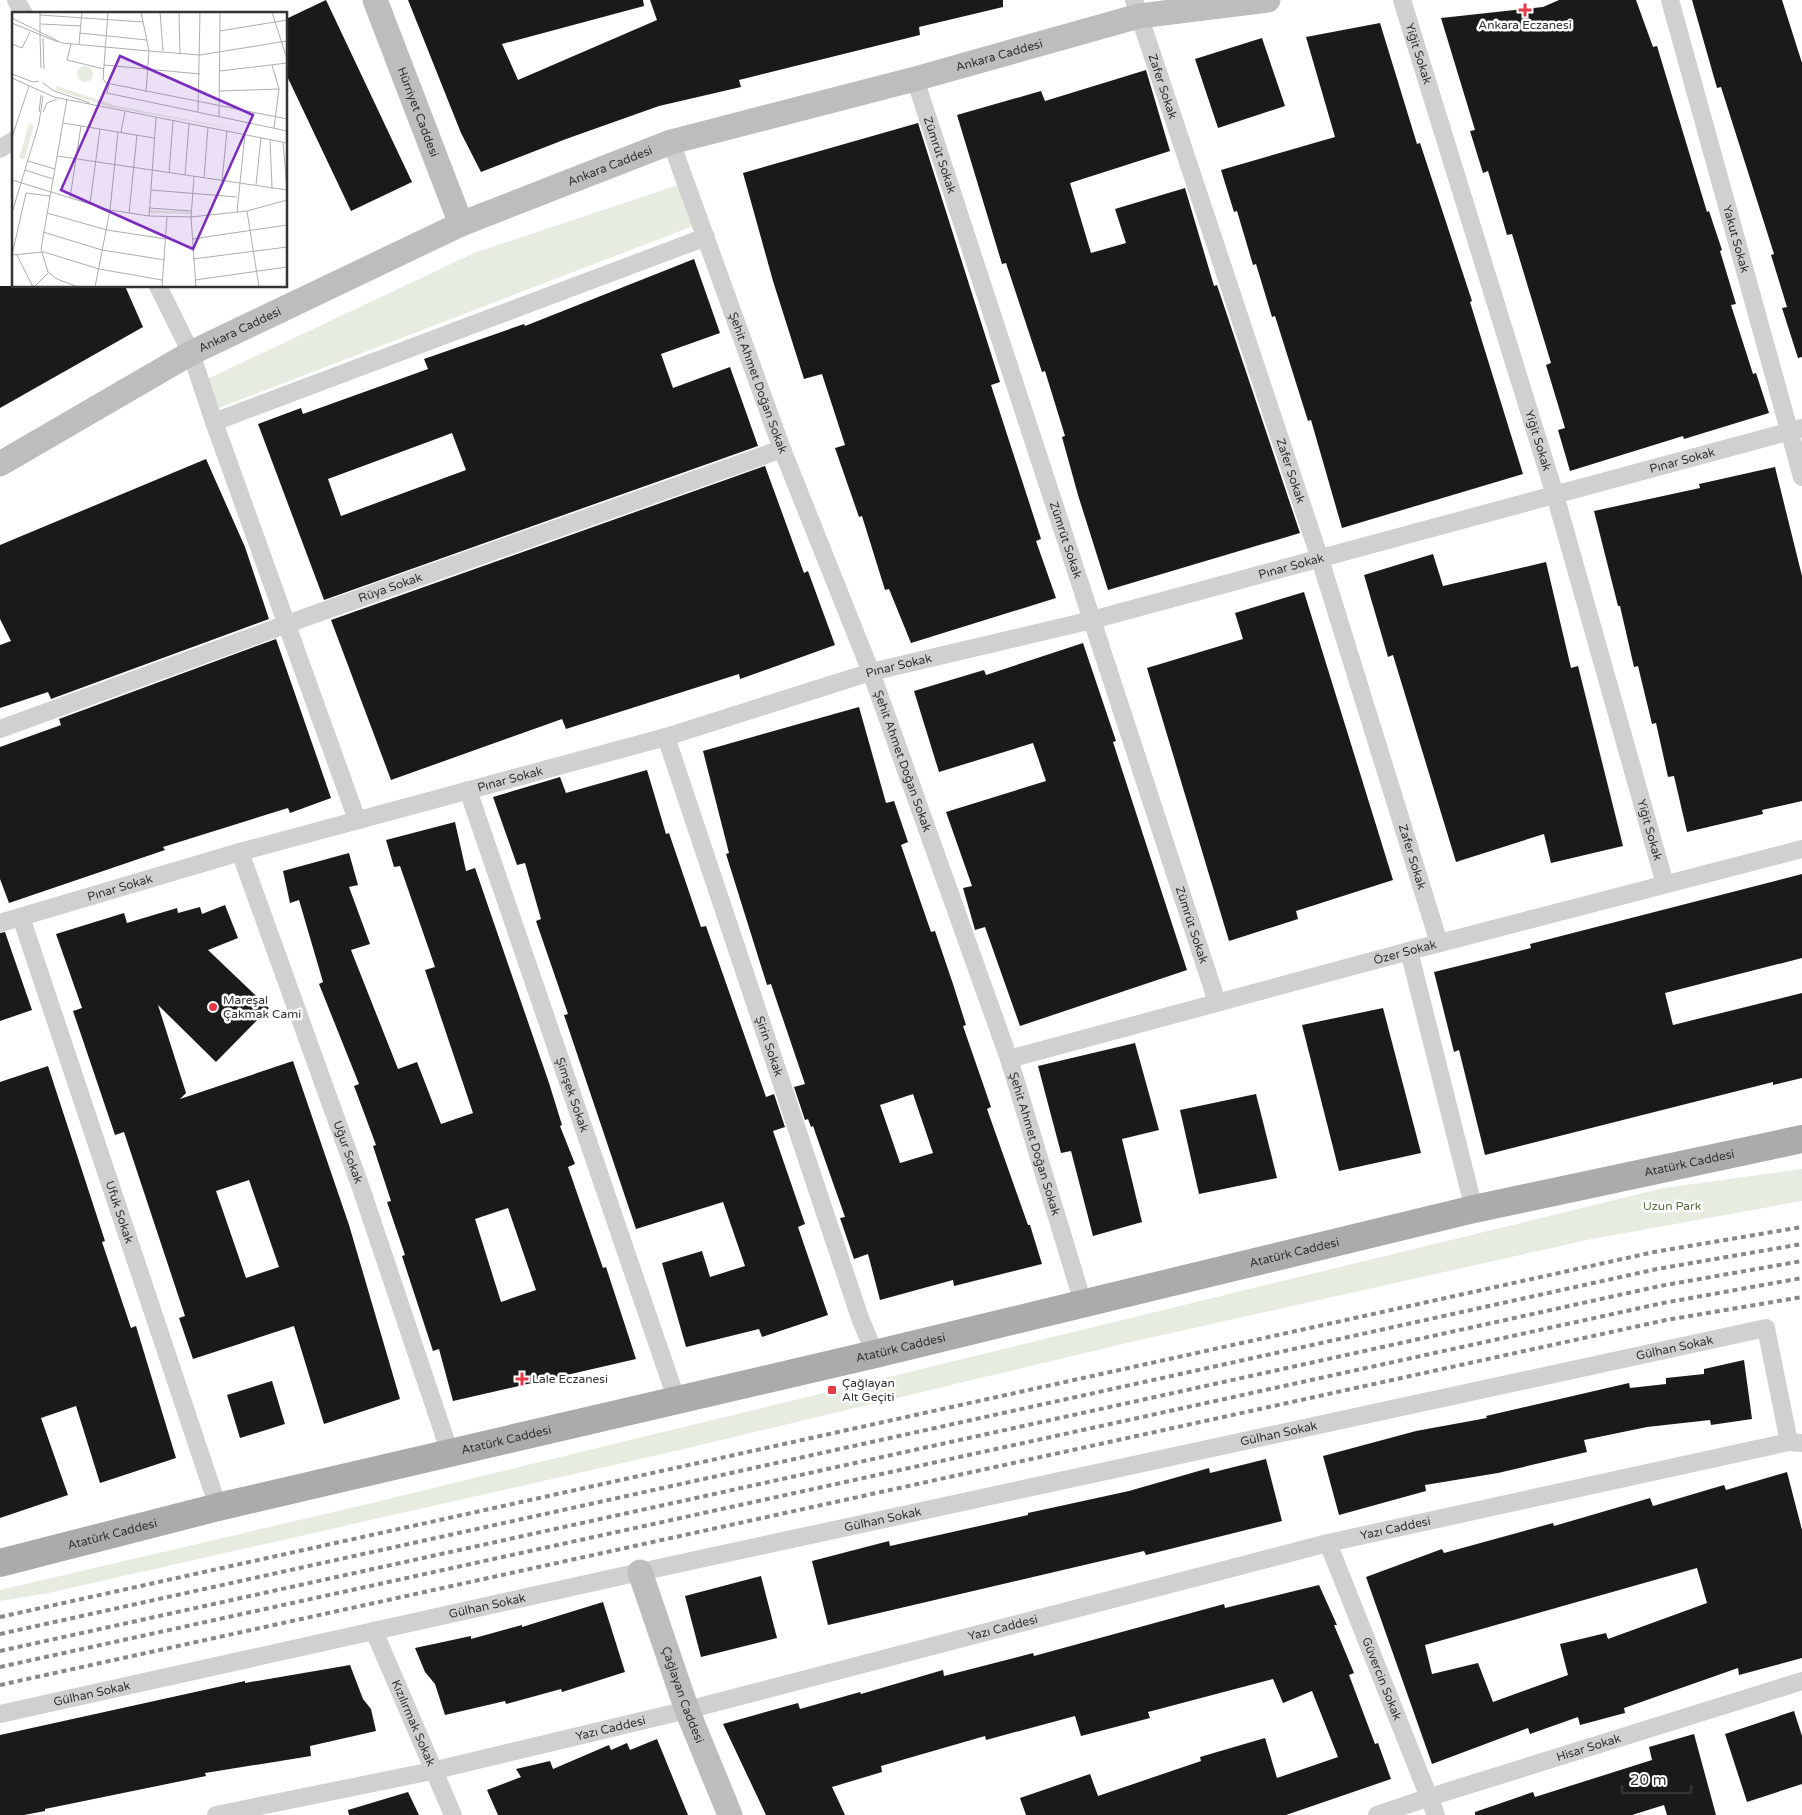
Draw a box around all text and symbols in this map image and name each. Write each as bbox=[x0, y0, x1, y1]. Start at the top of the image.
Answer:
marker: Ankara Eczanesi bbox=[1519, 4, 1531, 16]
inset map bbox=[12, 12, 288, 288]
place label: Ankara Eczanesi bbox=[1478, 18, 1572, 32]
street label: Yiğit Sokak bbox=[1403, 21, 1435, 86]
street label: Ankara Caddesi bbox=[954, 36, 1044, 74]
street label: Zafer Sokak bbox=[1145, 52, 1180, 121]
street label: Hürriyet Caddesi bbox=[394, 65, 442, 159]
street label: Zümrüt Sokak bbox=[921, 115, 959, 196]
street label: Ankara Caddesi bbox=[566, 143, 654, 189]
street label: Yakut Sokak bbox=[1720, 204, 1752, 275]
street label: Ankara Caddesi bbox=[196, 304, 283, 355]
street label: Şehit Ahmet Doğan Sokak bbox=[726, 310, 790, 456]
street label: Yiğit Sokak bbox=[1522, 408, 1554, 473]
street label: Zafer Sokak bbox=[1273, 436, 1308, 505]
street label: Pınar Sokak bbox=[1648, 445, 1717, 476]
street label: Zümrüt Sokak bbox=[1047, 500, 1085, 581]
street label: Pınar Sokak bbox=[1257, 550, 1326, 582]
street label: Rüya Sokak bbox=[356, 570, 424, 605]
street label: Pınar Sokak bbox=[864, 651, 933, 680]
street label: Şehit Ahmet Doğan Sokak bbox=[871, 688, 935, 834]
street label: Pınar Sokak bbox=[476, 763, 545, 795]
street label: Yiğit Sokak bbox=[1634, 797, 1665, 863]
street label: Zafer Sokak bbox=[1396, 823, 1429, 892]
street label: Pınar Sokak bbox=[86, 871, 154, 904]
street label: Zümrüt Sokak bbox=[1173, 885, 1211, 966]
street label: Özer Sokak bbox=[1372, 937, 1438, 967]
place label: Mareşal Çakmak Cami bbox=[223, 993, 301, 1021]
marker: Mareşal Çakmak Cami bbox=[207, 1001, 219, 1013]
street label: Şirin Sokak bbox=[753, 1014, 786, 1079]
street label: Şimşek Sokak bbox=[553, 1056, 592, 1134]
street label: Şehit Ahmet Doğan Sokak bbox=[1006, 1070, 1063, 1218]
street label: Uğur Sokak bbox=[330, 1119, 366, 1186]
street label: Atatürk Caddesi bbox=[1643, 1147, 1736, 1180]
street label: Ufuk Sokak bbox=[103, 1179, 137, 1245]
park label: Uzun Park bbox=[1643, 1199, 1702, 1213]
street label: Atatürk Caddesi bbox=[1248, 1235, 1341, 1270]
street label: Atatürk Caddesi bbox=[854, 1330, 947, 1365]
street label: Gülhan Sokak bbox=[1635, 1333, 1715, 1363]
place label: Lale Eczanesi bbox=[532, 1372, 608, 1386]
marker: Lale Eczanesi bbox=[516, 1373, 528, 1385]
place label: Çağlayan Alt Geçiti bbox=[842, 1376, 895, 1404]
marker: Çağlayan Alt Geçiti bbox=[826, 1384, 838, 1396]
street label: Gülhan Sokak bbox=[1239, 1418, 1319, 1449]
street label: Atatürk Caddesi bbox=[460, 1423, 553, 1457]
street label: Gülhan Sokak bbox=[843, 1504, 923, 1535]
street label: Yazı Caddesi bbox=[1359, 1514, 1432, 1543]
street label: Atatürk Caddesi bbox=[66, 1516, 159, 1552]
street label: Gülhan Sokak bbox=[447, 1590, 527, 1621]
street label: Yazı Caddesi bbox=[967, 1612, 1039, 1643]
street label: Güvercin Sokak bbox=[1359, 1635, 1405, 1723]
street label: Çağlayan Caddesi bbox=[659, 1645, 707, 1745]
street label: Gülhan Sokak bbox=[52, 1678, 132, 1709]
street label: Kızılırmak Sokak bbox=[389, 1678, 438, 1769]
street label: Yazı Caddesi bbox=[574, 1713, 647, 1743]
street label: Hisar Sokak bbox=[1555, 1731, 1623, 1764]
scale bar bbox=[1622, 1762, 1691, 1794]
text: 20 m bbox=[1630, 1771, 1667, 1789]

